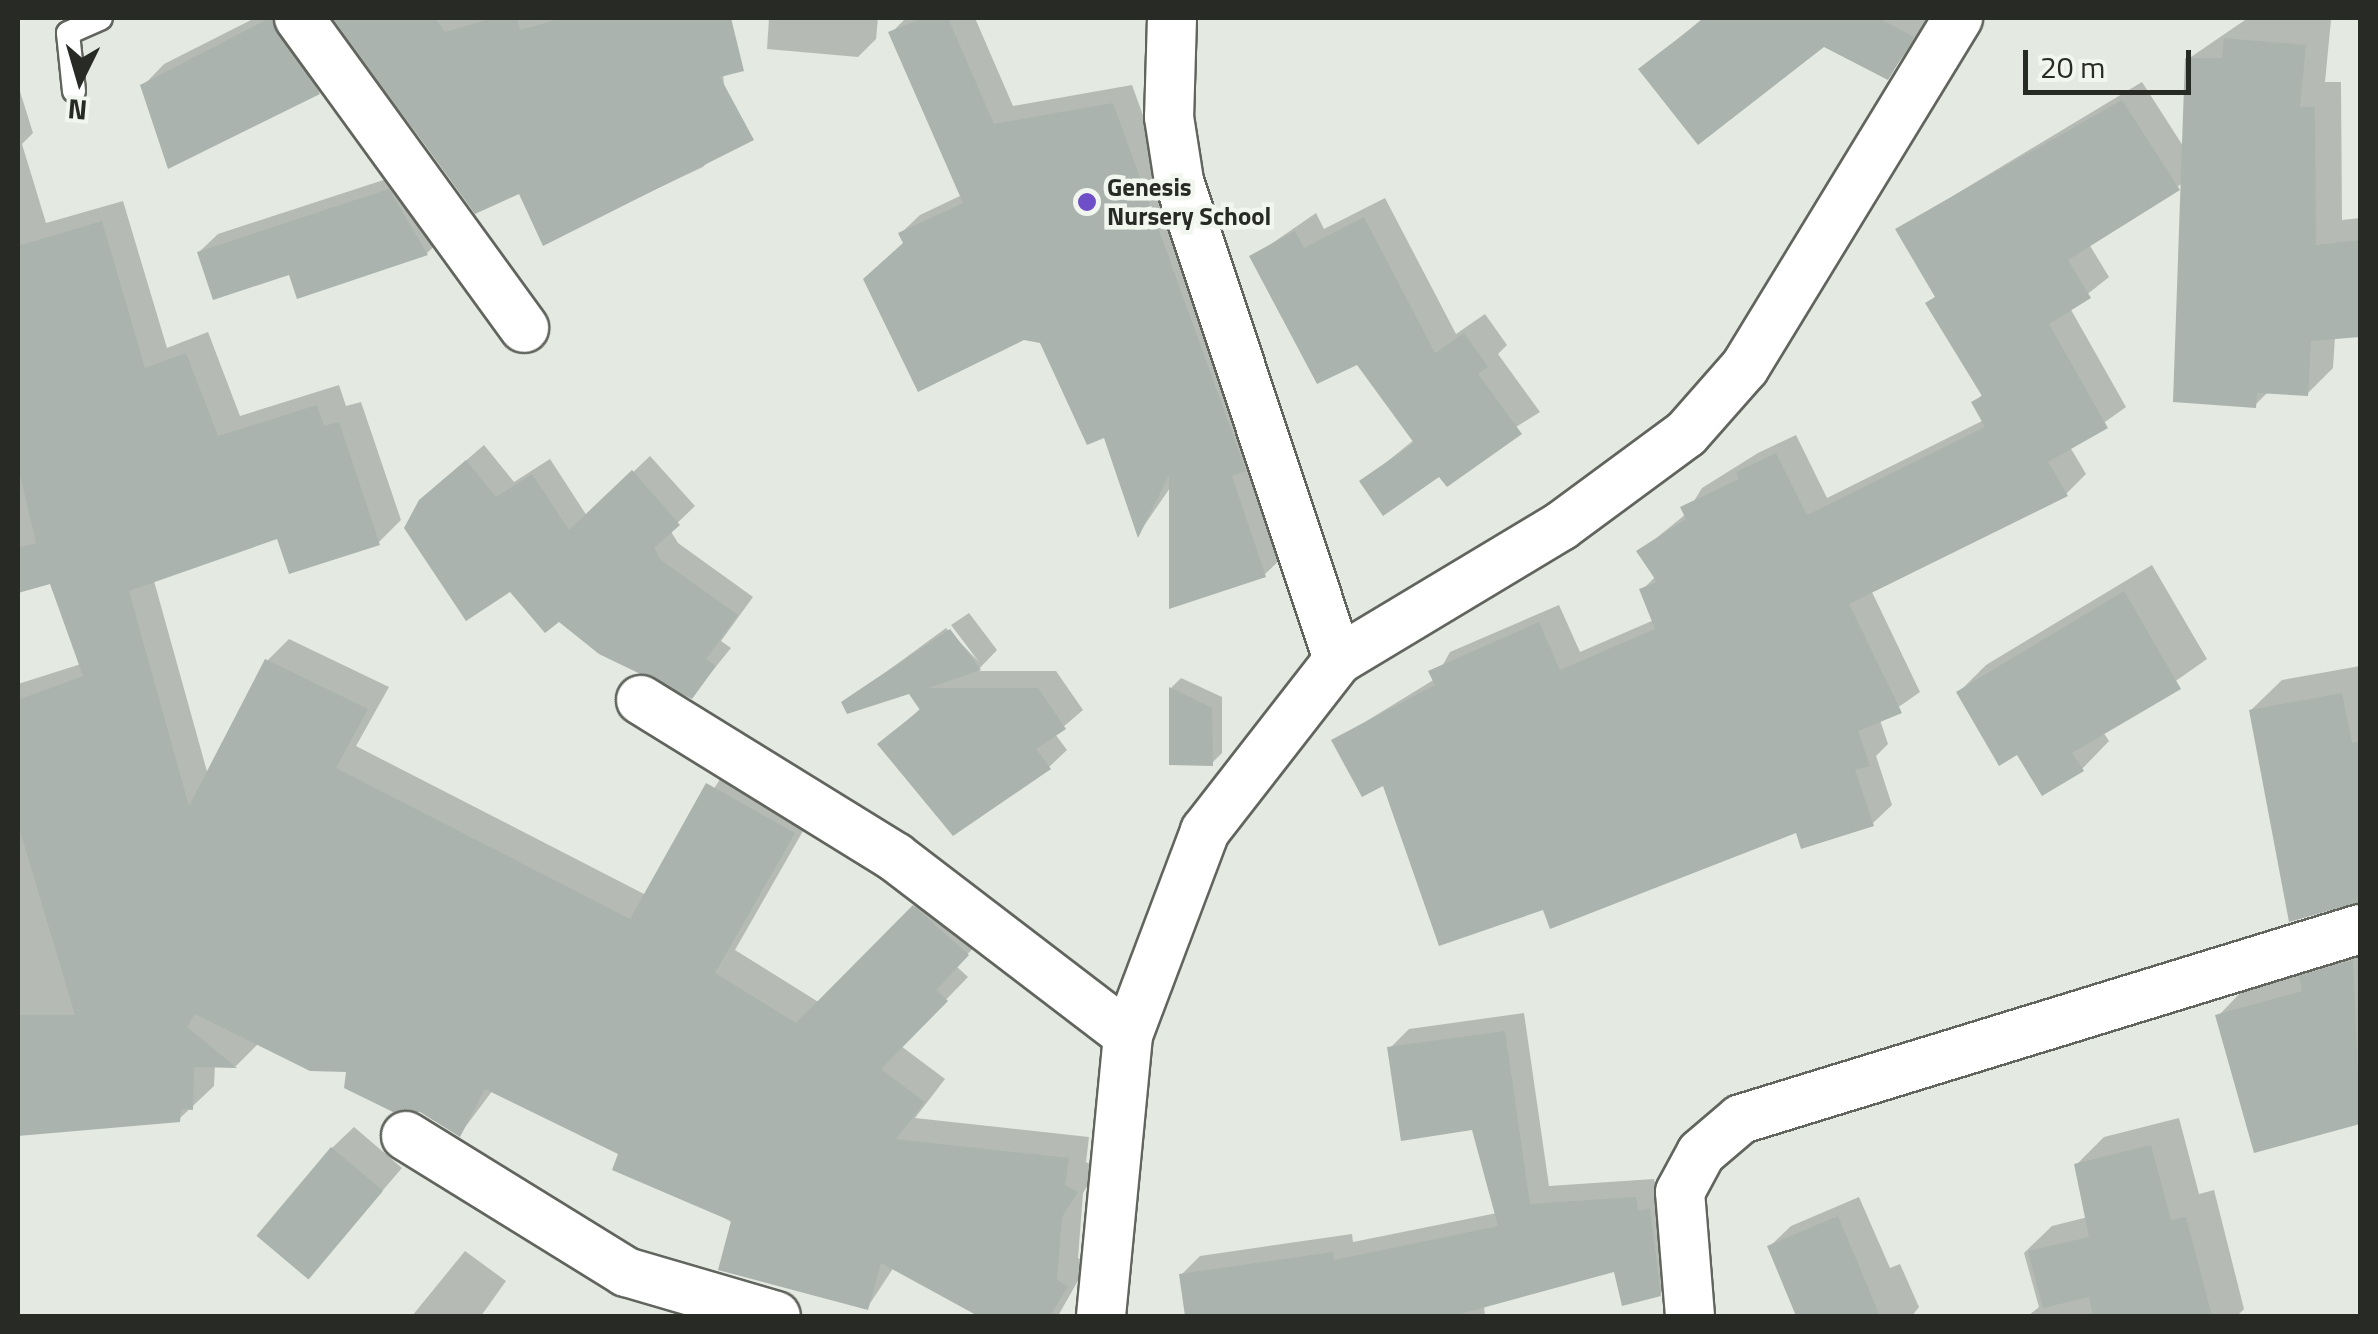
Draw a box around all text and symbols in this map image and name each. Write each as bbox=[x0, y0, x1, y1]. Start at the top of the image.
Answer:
north arrow bbox=[30, 30, 130, 130]
scale bar bbox=[2028, 30, 2196, 92]
text: 20 m bbox=[2040, 44, 2105, 90]
text: N bbox=[66, 88, 89, 133]
place label: Genesis Nursery School bbox=[1107, 173, 1271, 232]
marker: Genesis Nursery School bbox=[1076, 191, 1098, 213]

